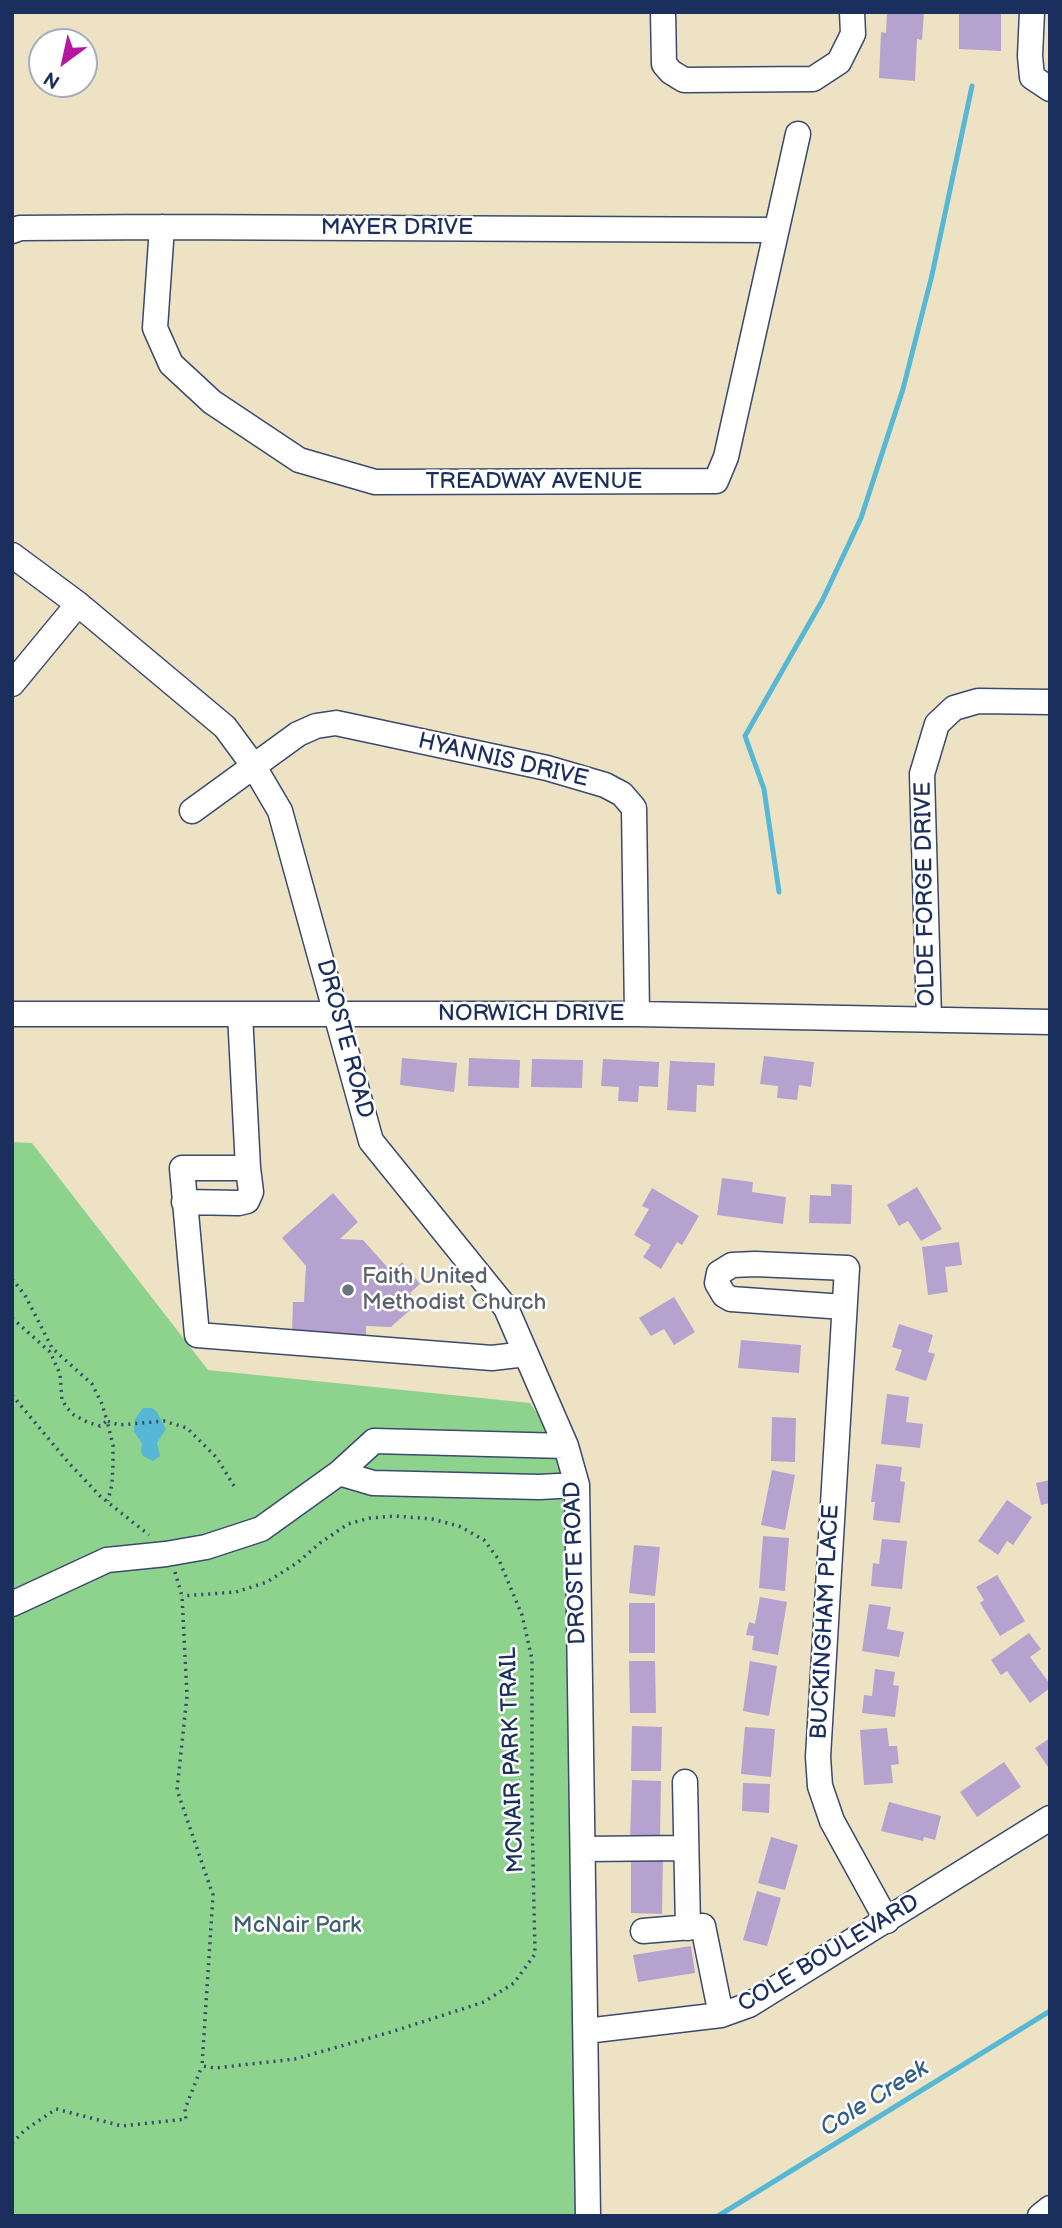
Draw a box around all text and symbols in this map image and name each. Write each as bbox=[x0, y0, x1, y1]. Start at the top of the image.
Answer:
north arrow bbox=[28, 28, 98, 98]
text: N bbox=[40, 66, 65, 93]
street label: MAYER DRIVE bbox=[321, 214, 473, 242]
street label: TREADWAY AVENUE bbox=[426, 468, 642, 496]
street label: HYANNIS DRIVE bbox=[415, 728, 591, 794]
street label: OLDE FORGE DRIVE bbox=[910, 781, 942, 1007]
street label: DROSTE ROAD bbox=[310, 957, 378, 1121]
street label: NORWICH DRIVE bbox=[438, 1000, 624, 1028]
place label: Faith United Methodist Church bbox=[362, 1263, 546, 1317]
marker: Faith United Methodist Church bbox=[340, 1282, 356, 1298]
street label: DROSTE ROAD bbox=[559, 1481, 593, 1645]
street label: BUCKINGHAM PLACE bbox=[806, 1504, 846, 1740]
street label: MCNAIR PARK TRAIL bbox=[495, 1646, 531, 1874]
street label: COLE BOULEVARD bbox=[733, 1889, 925, 2019]
park label: McNair Park bbox=[233, 1912, 361, 1940]
water label: Cole Creek bbox=[815, 2054, 935, 2144]

